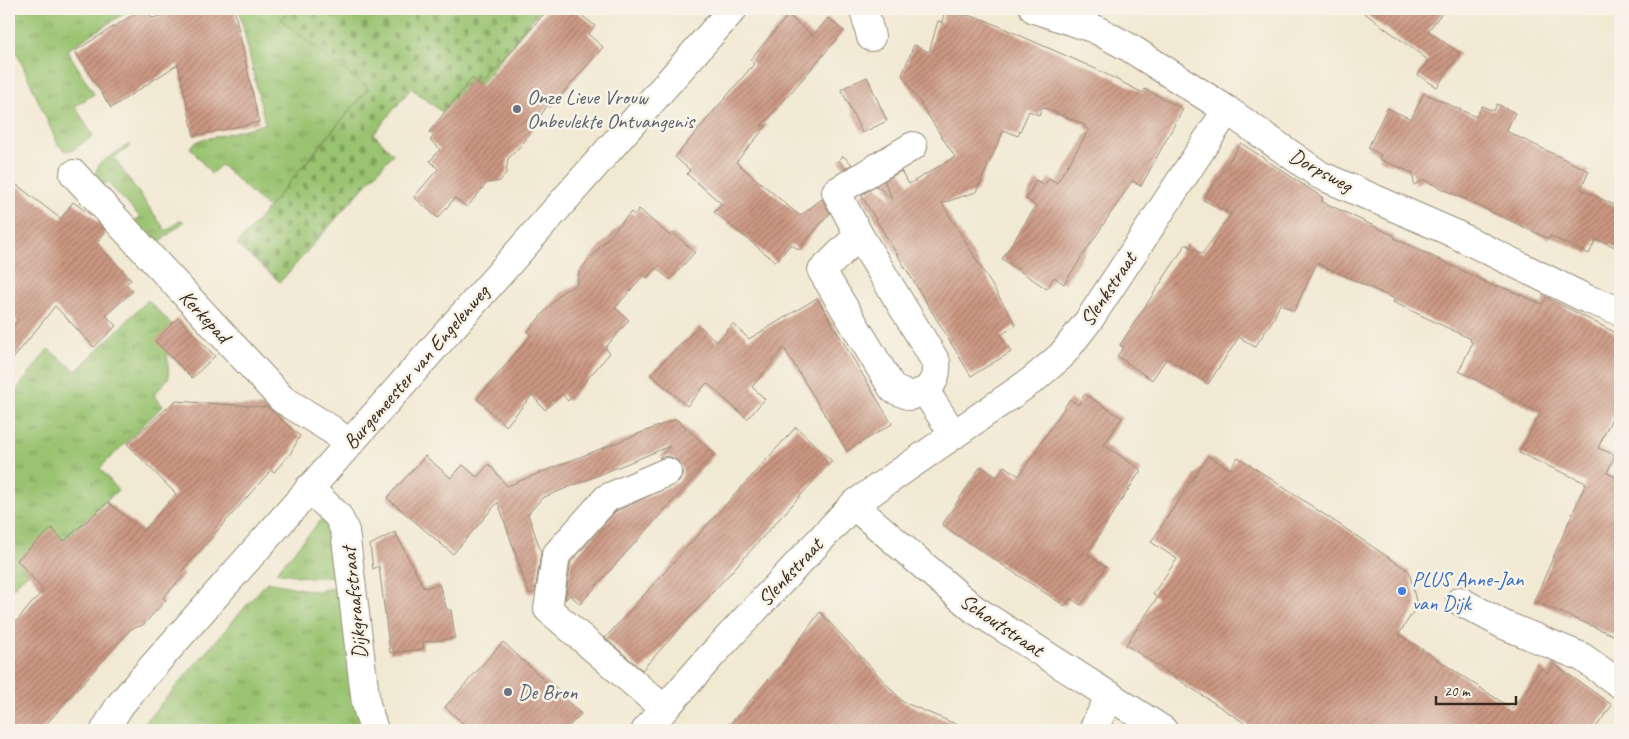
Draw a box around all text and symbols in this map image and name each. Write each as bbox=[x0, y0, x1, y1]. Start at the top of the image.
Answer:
place label: Onze Lieve Vrouw Onbevlekte Ontvangenis bbox=[527, 84, 696, 134]
marker: Onze Lieve Vrouw Onbevlekte Ontvangenis bbox=[511, 103, 523, 115]
street label: Dorpsweg bbox=[1285, 142, 1358, 198]
street label: Slenkstraat bbox=[1074, 245, 1143, 331]
street label: Burgemeester van Engelenweg bbox=[337, 278, 496, 455]
street label: Kerkepad bbox=[174, 284, 239, 351]
street label: Slenkstraat bbox=[752, 531, 829, 612]
street label: Dijkgraafstraat bbox=[335, 543, 373, 660]
place label: PLUS Anne-Jan van Dijk bbox=[1412, 566, 1524, 616]
marker: PLUS Anne-Jan van Dijk bbox=[1396, 585, 1408, 597]
street label: Schoutstraat bbox=[955, 588, 1050, 664]
scale bar bbox=[1436, 674, 1516, 706]
place label: De Bron bbox=[518, 679, 578, 705]
text: 20 m bbox=[1444, 682, 1471, 701]
marker: De Bron bbox=[502, 686, 514, 698]

